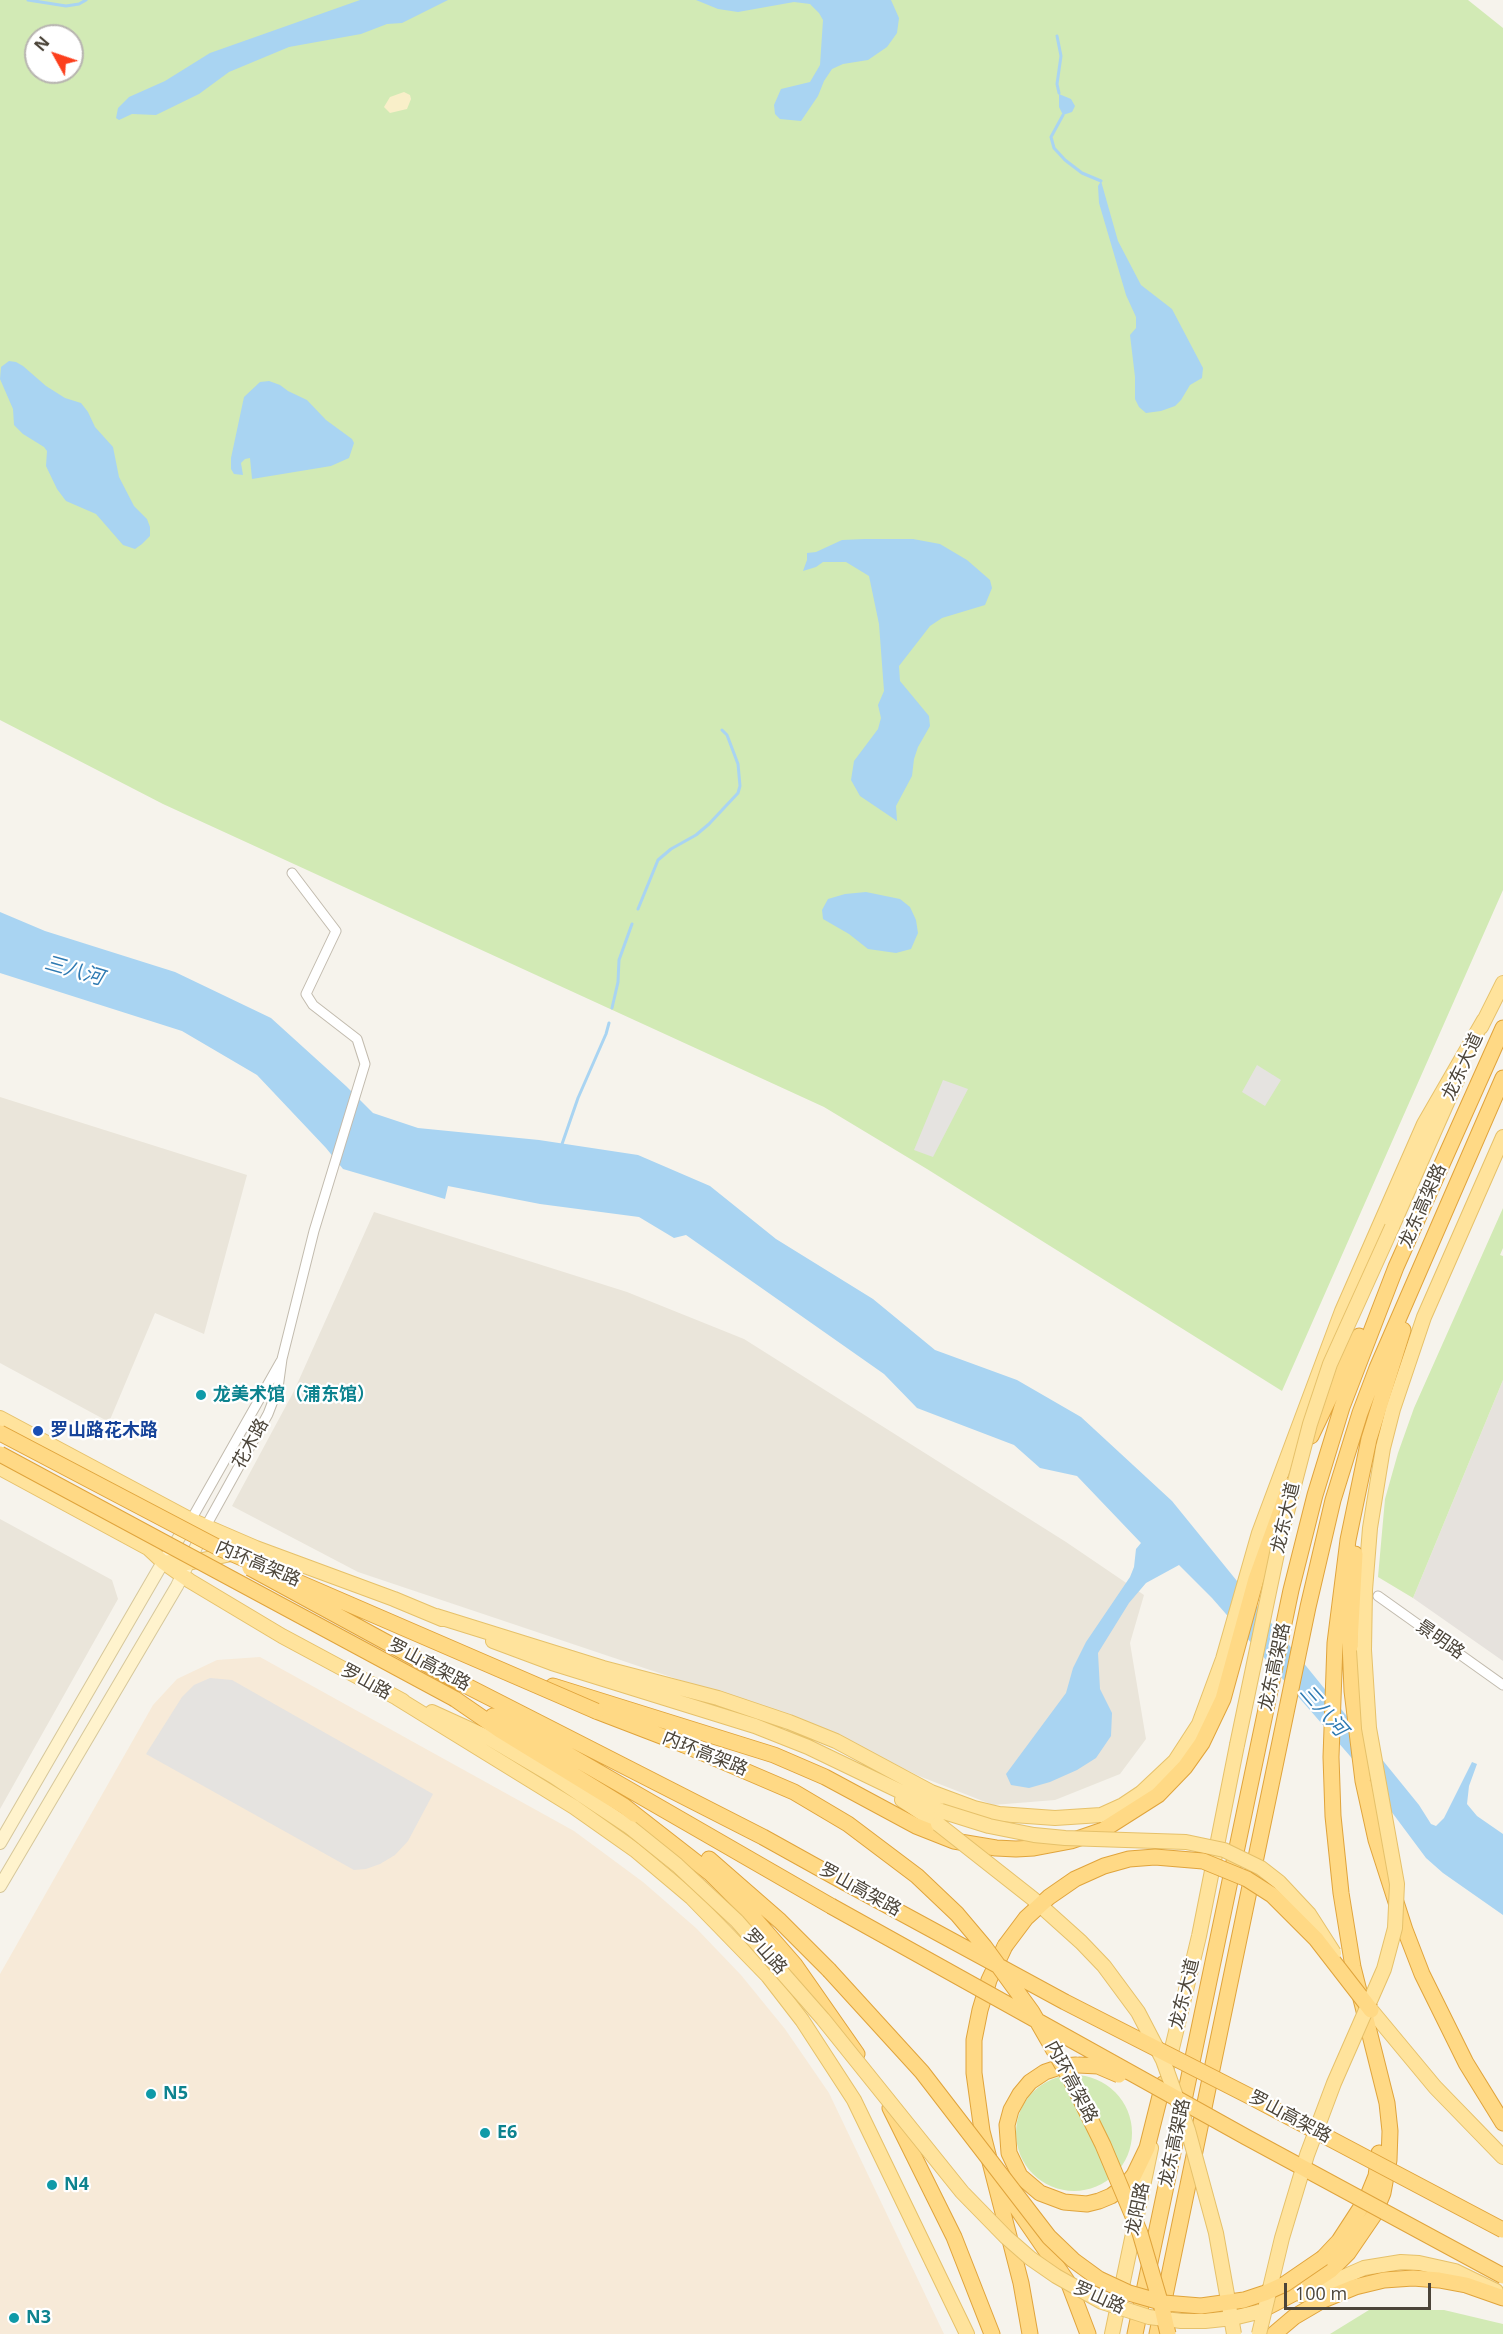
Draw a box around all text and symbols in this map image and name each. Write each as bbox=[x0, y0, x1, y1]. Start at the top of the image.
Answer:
north arrow bbox=[24, 24, 84, 84]
text: N bbox=[29, 32, 54, 56]
water label: 三八河 bbox=[42, 951, 106, 991]
street label: 龙东大道 bbox=[1438, 1030, 1488, 1104]
street label: 龙东高架路 bbox=[1395, 1160, 1451, 1252]
place label: 龙美术馆（浦东馆） bbox=[213, 1384, 375, 1406]
marker: 龙美术馆（浦东馆） bbox=[194, 1388, 208, 1402]
street label: 花木路 bbox=[228, 1415, 274, 1473]
place label: 罗山路花木路 bbox=[50, 1420, 158, 1442]
marker: 罗山路花木路 bbox=[31, 1424, 45, 1438]
street label: 龙东大道 bbox=[1267, 1480, 1305, 1556]
street label: 内环高架路 bbox=[212, 1536, 304, 1592]
street label: 景明路 bbox=[1412, 1616, 1468, 1664]
street label: 龙东高架路 bbox=[1255, 1621, 1295, 1713]
street label: 罗山高架路 bbox=[384, 1634, 474, 1696]
street label: 罗山路 bbox=[337, 1659, 395, 1705]
water label: 三八河 bbox=[1294, 1680, 1352, 1742]
street label: 内环高架路 bbox=[659, 1727, 751, 1781]
street label: 罗山高架路 bbox=[815, 1859, 905, 1921]
street label: 罗山路 bbox=[739, 1925, 791, 1979]
street label: 龙东大道 bbox=[1166, 1956, 1204, 2032]
street label: 内环高架路 bbox=[1040, 2037, 1102, 2127]
place label: N5 bbox=[163, 2083, 188, 2105]
street label: 罗山高架路 bbox=[1245, 2086, 1335, 2148]
marker: N5 bbox=[144, 2087, 158, 2101]
street label: 龙东高架路 bbox=[1155, 2097, 1195, 2189]
place label: E6 bbox=[497, 2122, 517, 2144]
marker: E6 bbox=[478, 2126, 492, 2140]
place label: N4 bbox=[64, 2174, 89, 2196]
marker: N4 bbox=[45, 2178, 59, 2192]
street label: 龙阳路 bbox=[1122, 2180, 1154, 2238]
scale bar bbox=[1287, 2271, 1434, 2309]
street label: 罗山路 bbox=[1070, 2277, 1128, 2319]
text: 100 m bbox=[1295, 2281, 1347, 2305]
place label: N3 bbox=[26, 2307, 51, 2329]
marker: N3 bbox=[7, 2311, 21, 2325]

